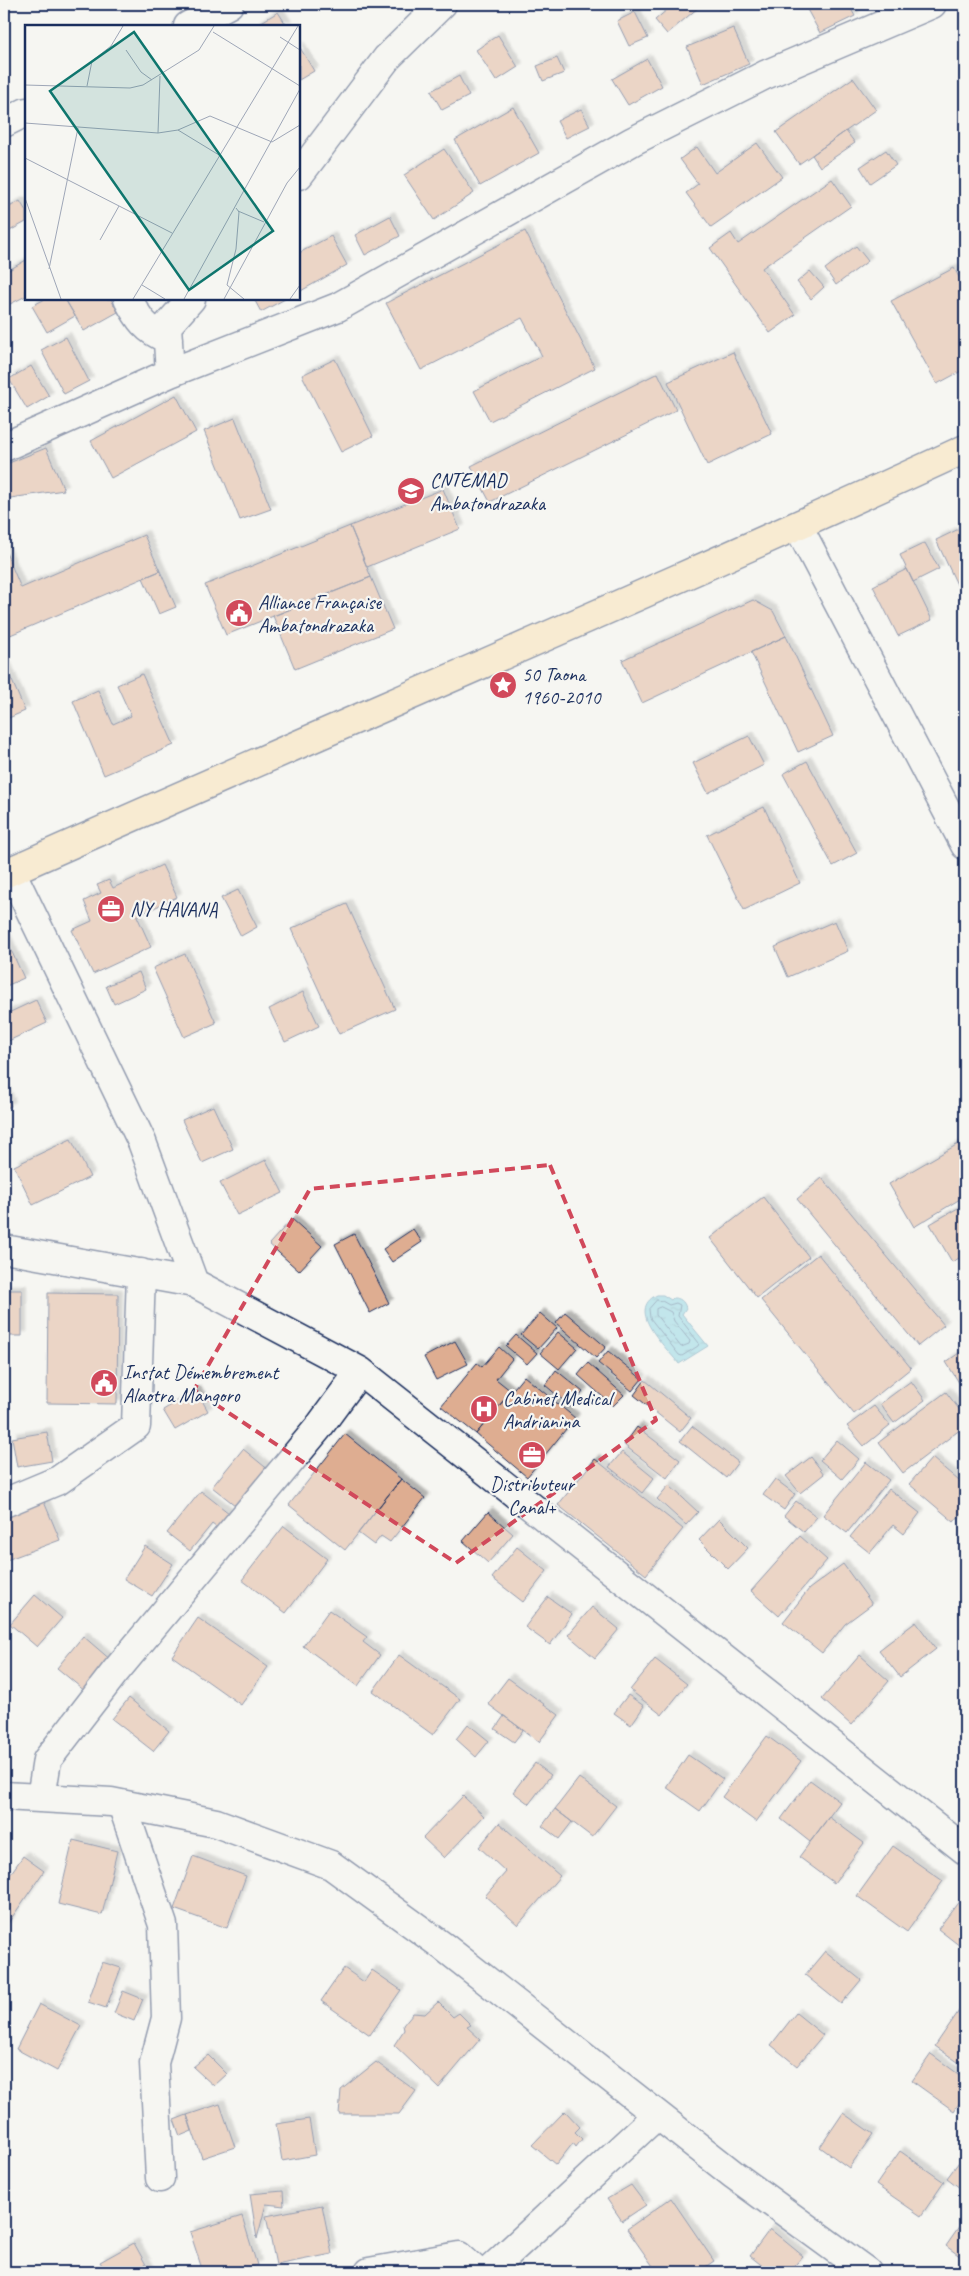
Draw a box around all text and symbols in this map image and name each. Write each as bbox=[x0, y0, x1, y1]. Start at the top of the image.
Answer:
inset map bbox=[25, 25, 300, 300]
place label: CNTEMAD Ambatondrazaka bbox=[430, 468, 547, 516]
school or university icon: CNTEMAD Ambatondrazaka bbox=[396, 476, 426, 506]
place label: Alliance Française Ambatondrazaka bbox=[258, 590, 382, 638]
public building icon: Alliance Française Ambatondrazaka bbox=[224, 598, 254, 628]
place label: 50 Taona 1960-2010 bbox=[522, 662, 603, 710]
place icon: 50 Taona 1960-2010 bbox=[488, 670, 518, 700]
office icon: NY HAVANA bbox=[96, 894, 126, 924]
place label: NY HAVANA bbox=[130, 897, 219, 922]
place label: Instat Démembrement Alaotra Mangoro bbox=[123, 1360, 281, 1408]
public building icon: Instat Démembrement Alaotra Mangoro bbox=[89, 1368, 119, 1398]
place label: Cabinet Medical Andrianina bbox=[503, 1386, 615, 1434]
hospital icon: Cabinet Medical Andrianina bbox=[469, 1394, 499, 1424]
office icon: Distributeur Canal+ bbox=[517, 1440, 547, 1470]
place label: Distributeur Canal+ bbox=[490, 1472, 576, 1520]

